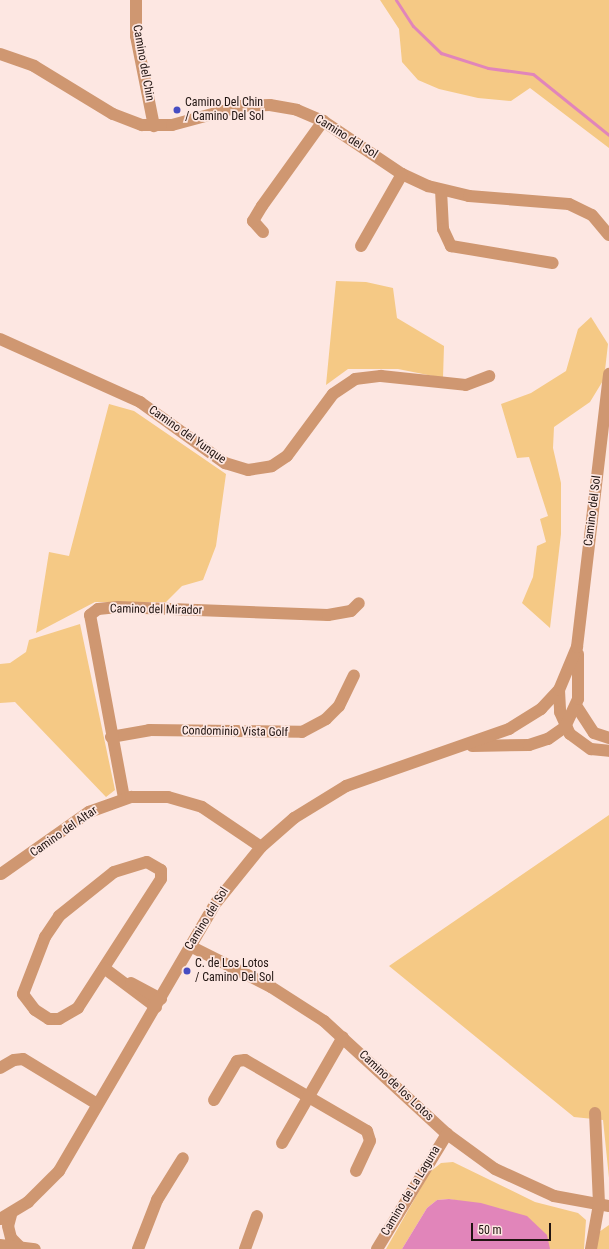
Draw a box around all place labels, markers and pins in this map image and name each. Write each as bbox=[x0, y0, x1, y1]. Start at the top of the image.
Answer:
place label: Camino Del Chin / Camino Del Sol bbox=[185, 96, 264, 124]
marker: Camino Del Chin / Camino Del Sol bbox=[172, 105, 182, 115]
place label: C. de Los Lotos / Camino Del Sol bbox=[195, 957, 274, 985]
marker: C. de Los Lotos / Camino Del Sol bbox=[182, 966, 192, 976]

